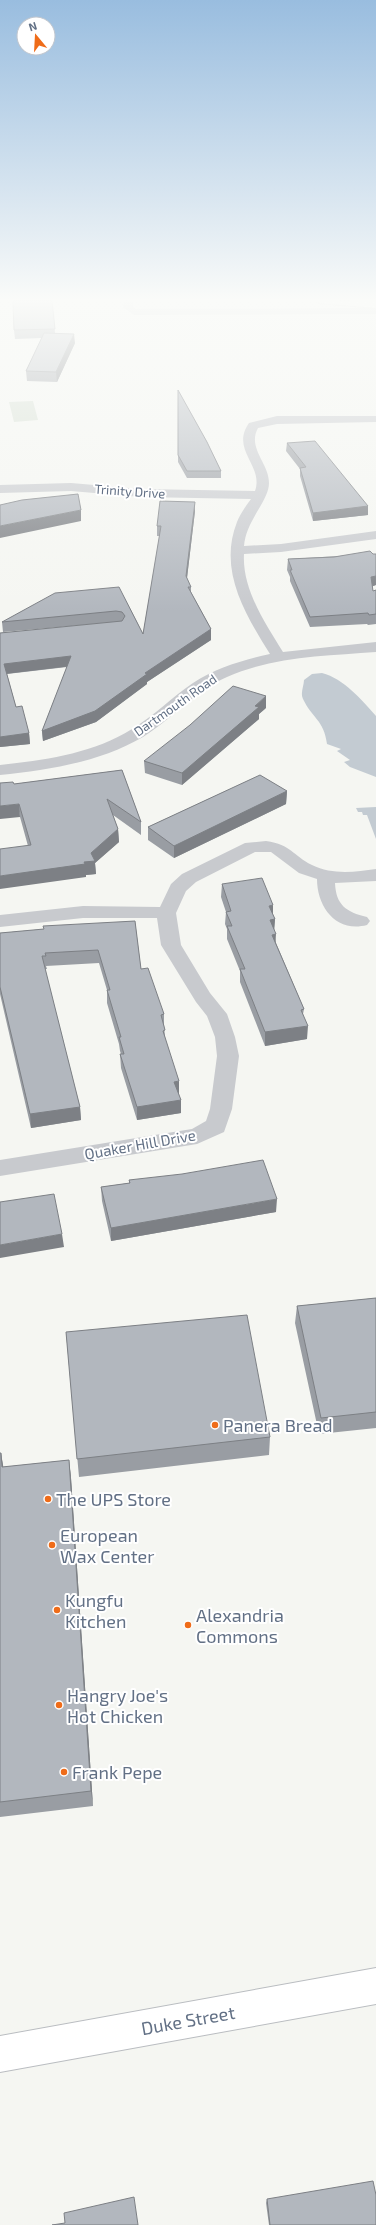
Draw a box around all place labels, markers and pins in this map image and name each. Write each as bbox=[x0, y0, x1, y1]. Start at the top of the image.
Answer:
place label: Panera Bread bbox=[223, 1414, 333, 1436]
marker: Panera Bread bbox=[210, 1420, 220, 1430]
place label: The UPS Store bbox=[56, 1488, 171, 1510]
marker: The UPS Store bbox=[43, 1494, 53, 1504]
place label: European Wax Center bbox=[60, 1524, 154, 1567]
marker: European Wax Center bbox=[47, 1540, 57, 1550]
place label: Kungfu Kitchen bbox=[65, 1589, 126, 1632]
place label: Alexandria Commons bbox=[196, 1604, 284, 1647]
marker: Kungfu Kitchen bbox=[52, 1605, 62, 1615]
marker: Alexandria Commons bbox=[183, 1620, 193, 1630]
place label: Hangry Joe's Hot Chicken bbox=[67, 1684, 168, 1727]
marker: Hangry Joe's Hot Chicken bbox=[54, 1700, 64, 1710]
place label: Frank Pepe bbox=[72, 1761, 162, 1783]
marker: Frank Pepe bbox=[59, 1767, 69, 1777]

